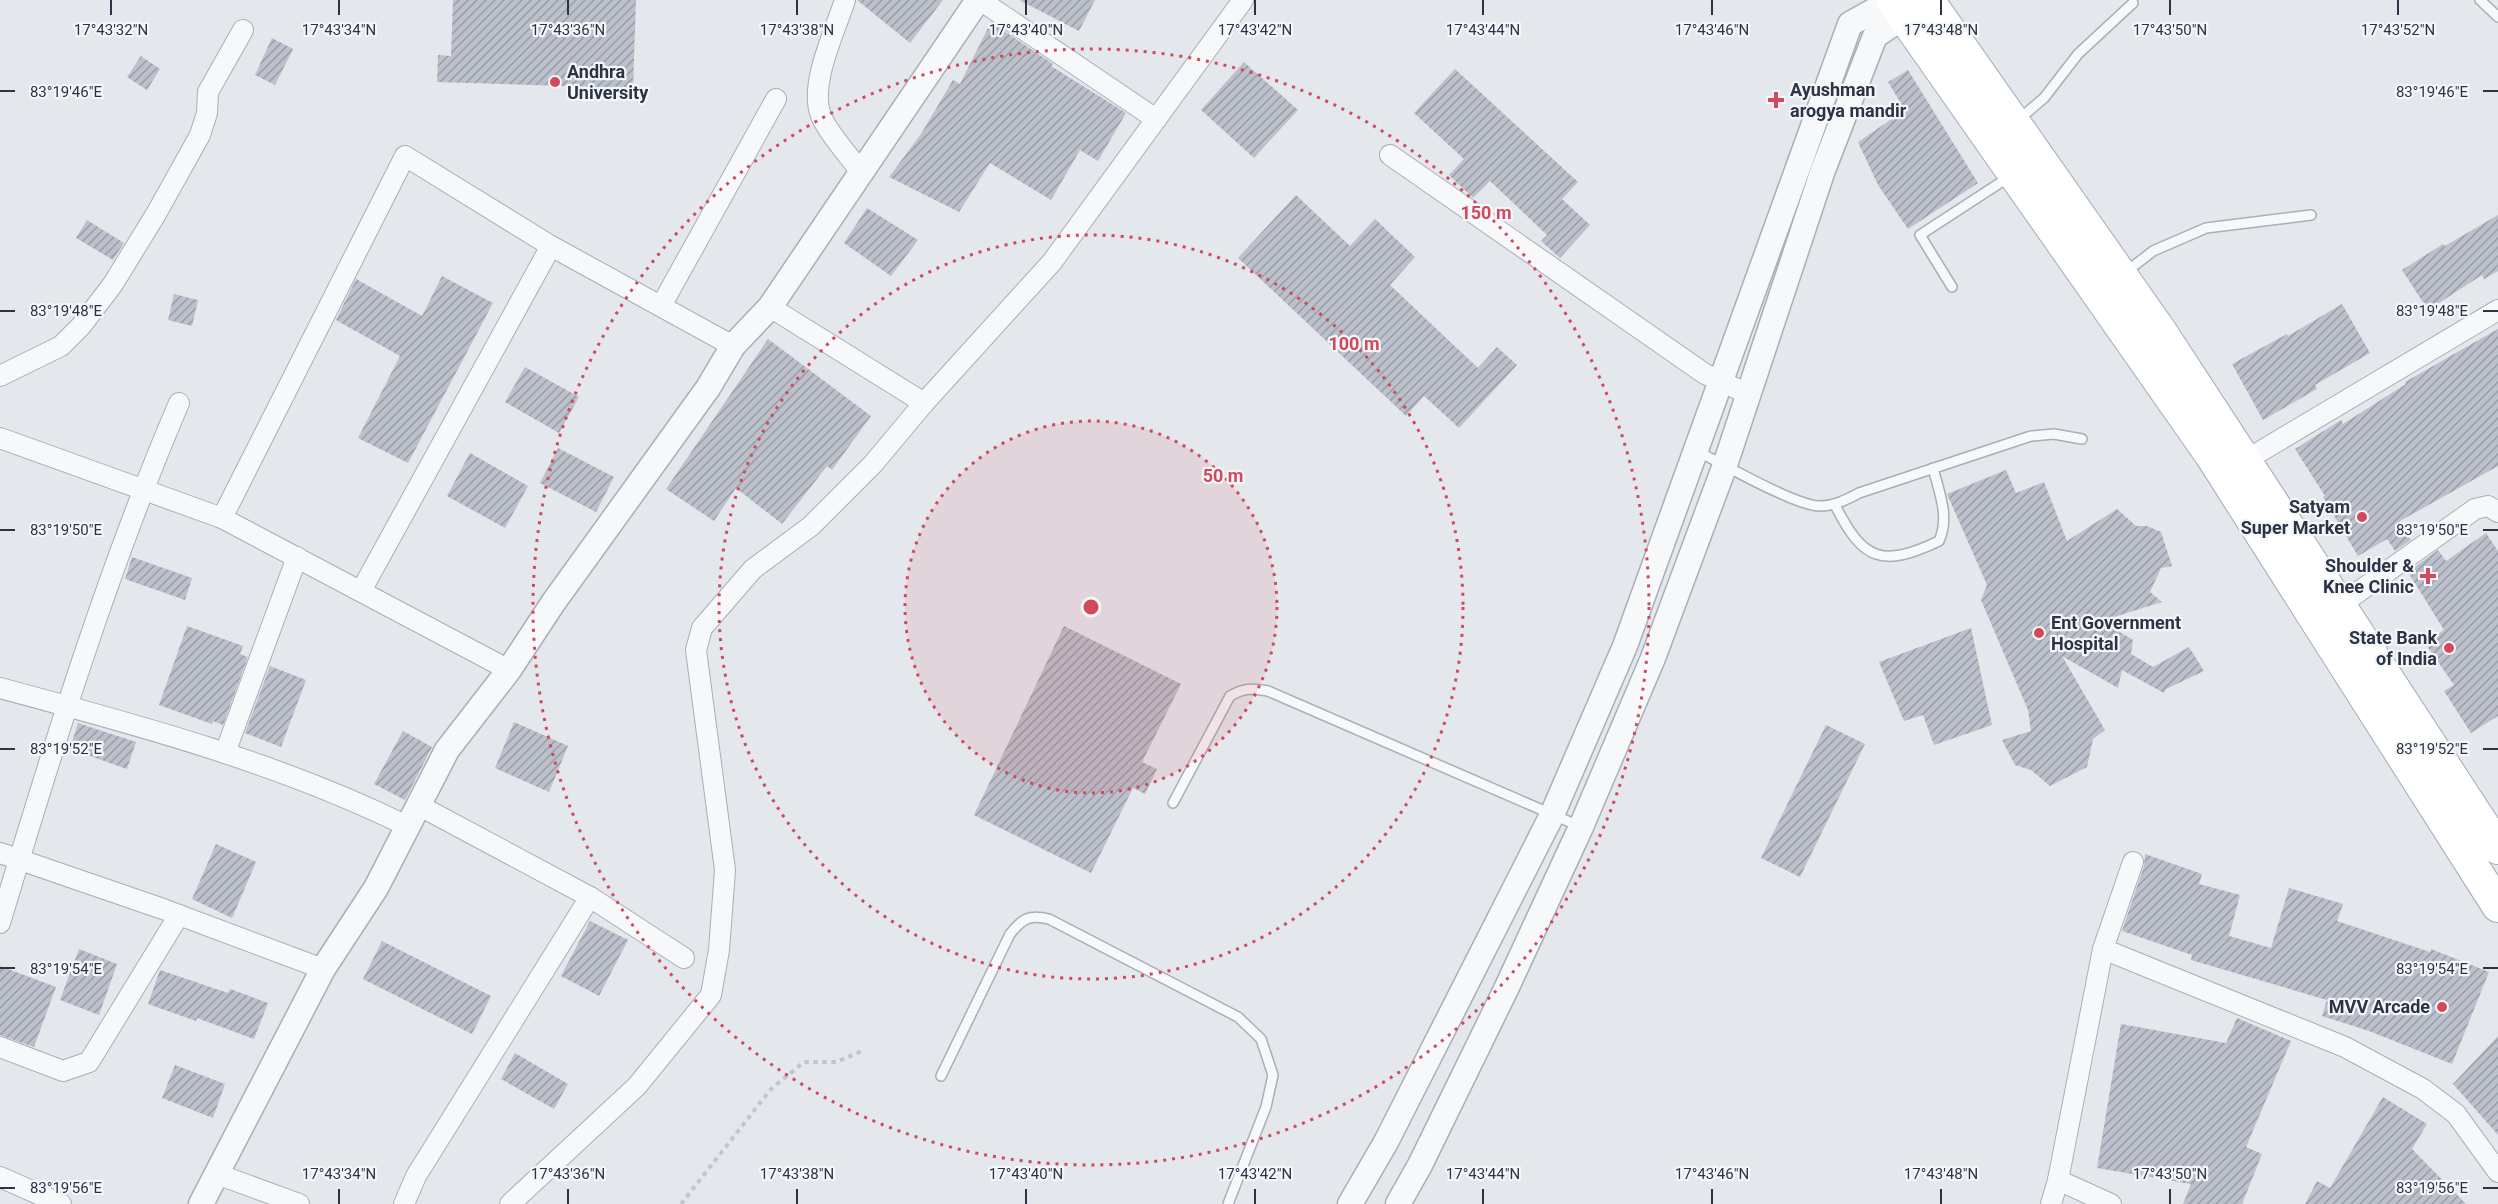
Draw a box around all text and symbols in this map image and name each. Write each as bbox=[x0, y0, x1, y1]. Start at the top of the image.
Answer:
text: 17°43'32"N bbox=[74, 21, 148, 39]
text: 17°43'34"N bbox=[302, 21, 376, 39]
text: 17°43'36"N bbox=[531, 21, 605, 39]
text: 17°43'38"N bbox=[760, 21, 834, 39]
text: 17°43'40"N bbox=[989, 21, 1063, 39]
text: 17°43'42"N bbox=[1218, 21, 1292, 39]
text: 17°43'44"N bbox=[1446, 21, 1520, 39]
text: 17°43'46"N bbox=[1675, 21, 1749, 39]
text: 17°43'48"N bbox=[1904, 21, 1978, 39]
text: 17°43'50"N bbox=[2133, 21, 2207, 39]
text: 17°43'52"N bbox=[2361, 21, 2435, 39]
place label: Andhra University bbox=[567, 61, 649, 103]
marker: Andhra University bbox=[548, 75, 562, 89]
place label: Ayushman arogya mandir bbox=[1790, 79, 1907, 121]
text: 83°19'46"E bbox=[30, 83, 103, 101]
text: 83°19'46"E bbox=[2396, 83, 2469, 101]
marker: Ayushman arogya mandir bbox=[1767, 91, 1785, 109]
text: 150 m bbox=[1460, 202, 1512, 223]
text: 83°19'48"E bbox=[30, 302, 103, 320]
text: 83°19'48"E bbox=[2396, 302, 2469, 320]
text: 100 m bbox=[1328, 333, 1380, 354]
text: 50 m bbox=[1203, 465, 1243, 486]
place label: Satyam Super Market bbox=[2241, 496, 2350, 538]
marker: Satyam Super Market bbox=[2355, 510, 2369, 524]
text: 83°19'50"E bbox=[30, 521, 103, 539]
text: 83°19'50"E bbox=[2396, 521, 2469, 539]
place label: Shoulder & Knee Clinic bbox=[2323, 555, 2414, 597]
marker: Shoulder & Knee Clinic bbox=[2419, 567, 2437, 585]
centre of rings bbox=[1081, 597, 1101, 617]
place label: Ent Government Hospital bbox=[2051, 612, 2181, 654]
marker: Ent Government Hospital bbox=[2032, 626, 2046, 640]
place label: State Bank of India bbox=[2349, 627, 2437, 669]
marker: State Bank of India bbox=[2442, 641, 2456, 655]
text: 83°19'52"E bbox=[30, 740, 103, 758]
text: 83°19'52"E bbox=[2396, 740, 2469, 758]
text: 83°19'54"E bbox=[30, 960, 103, 978]
text: 83°19'54"E bbox=[2396, 960, 2469, 978]
place label: MVV Arcade bbox=[2329, 996, 2430, 1017]
marker: MVV Arcade bbox=[2435, 1000, 2449, 1014]
text: 17°43'34"N bbox=[302, 1165, 376, 1183]
text: 17°43'36"N bbox=[531, 1165, 605, 1183]
text: 17°43'38"N bbox=[760, 1165, 834, 1183]
text: 17°43'40"N bbox=[989, 1165, 1063, 1183]
text: 17°43'42"N bbox=[1218, 1165, 1292, 1183]
text: 17°43'44"N bbox=[1446, 1165, 1520, 1183]
text: 17°43'46"N bbox=[1675, 1165, 1749, 1183]
text: 17°43'48"N bbox=[1904, 1165, 1978, 1183]
text: 17°43'50"N bbox=[2133, 1165, 2207, 1183]
text: 83°19'56"E bbox=[30, 1179, 103, 1197]
text: 83°19'56"E bbox=[2396, 1179, 2469, 1197]

